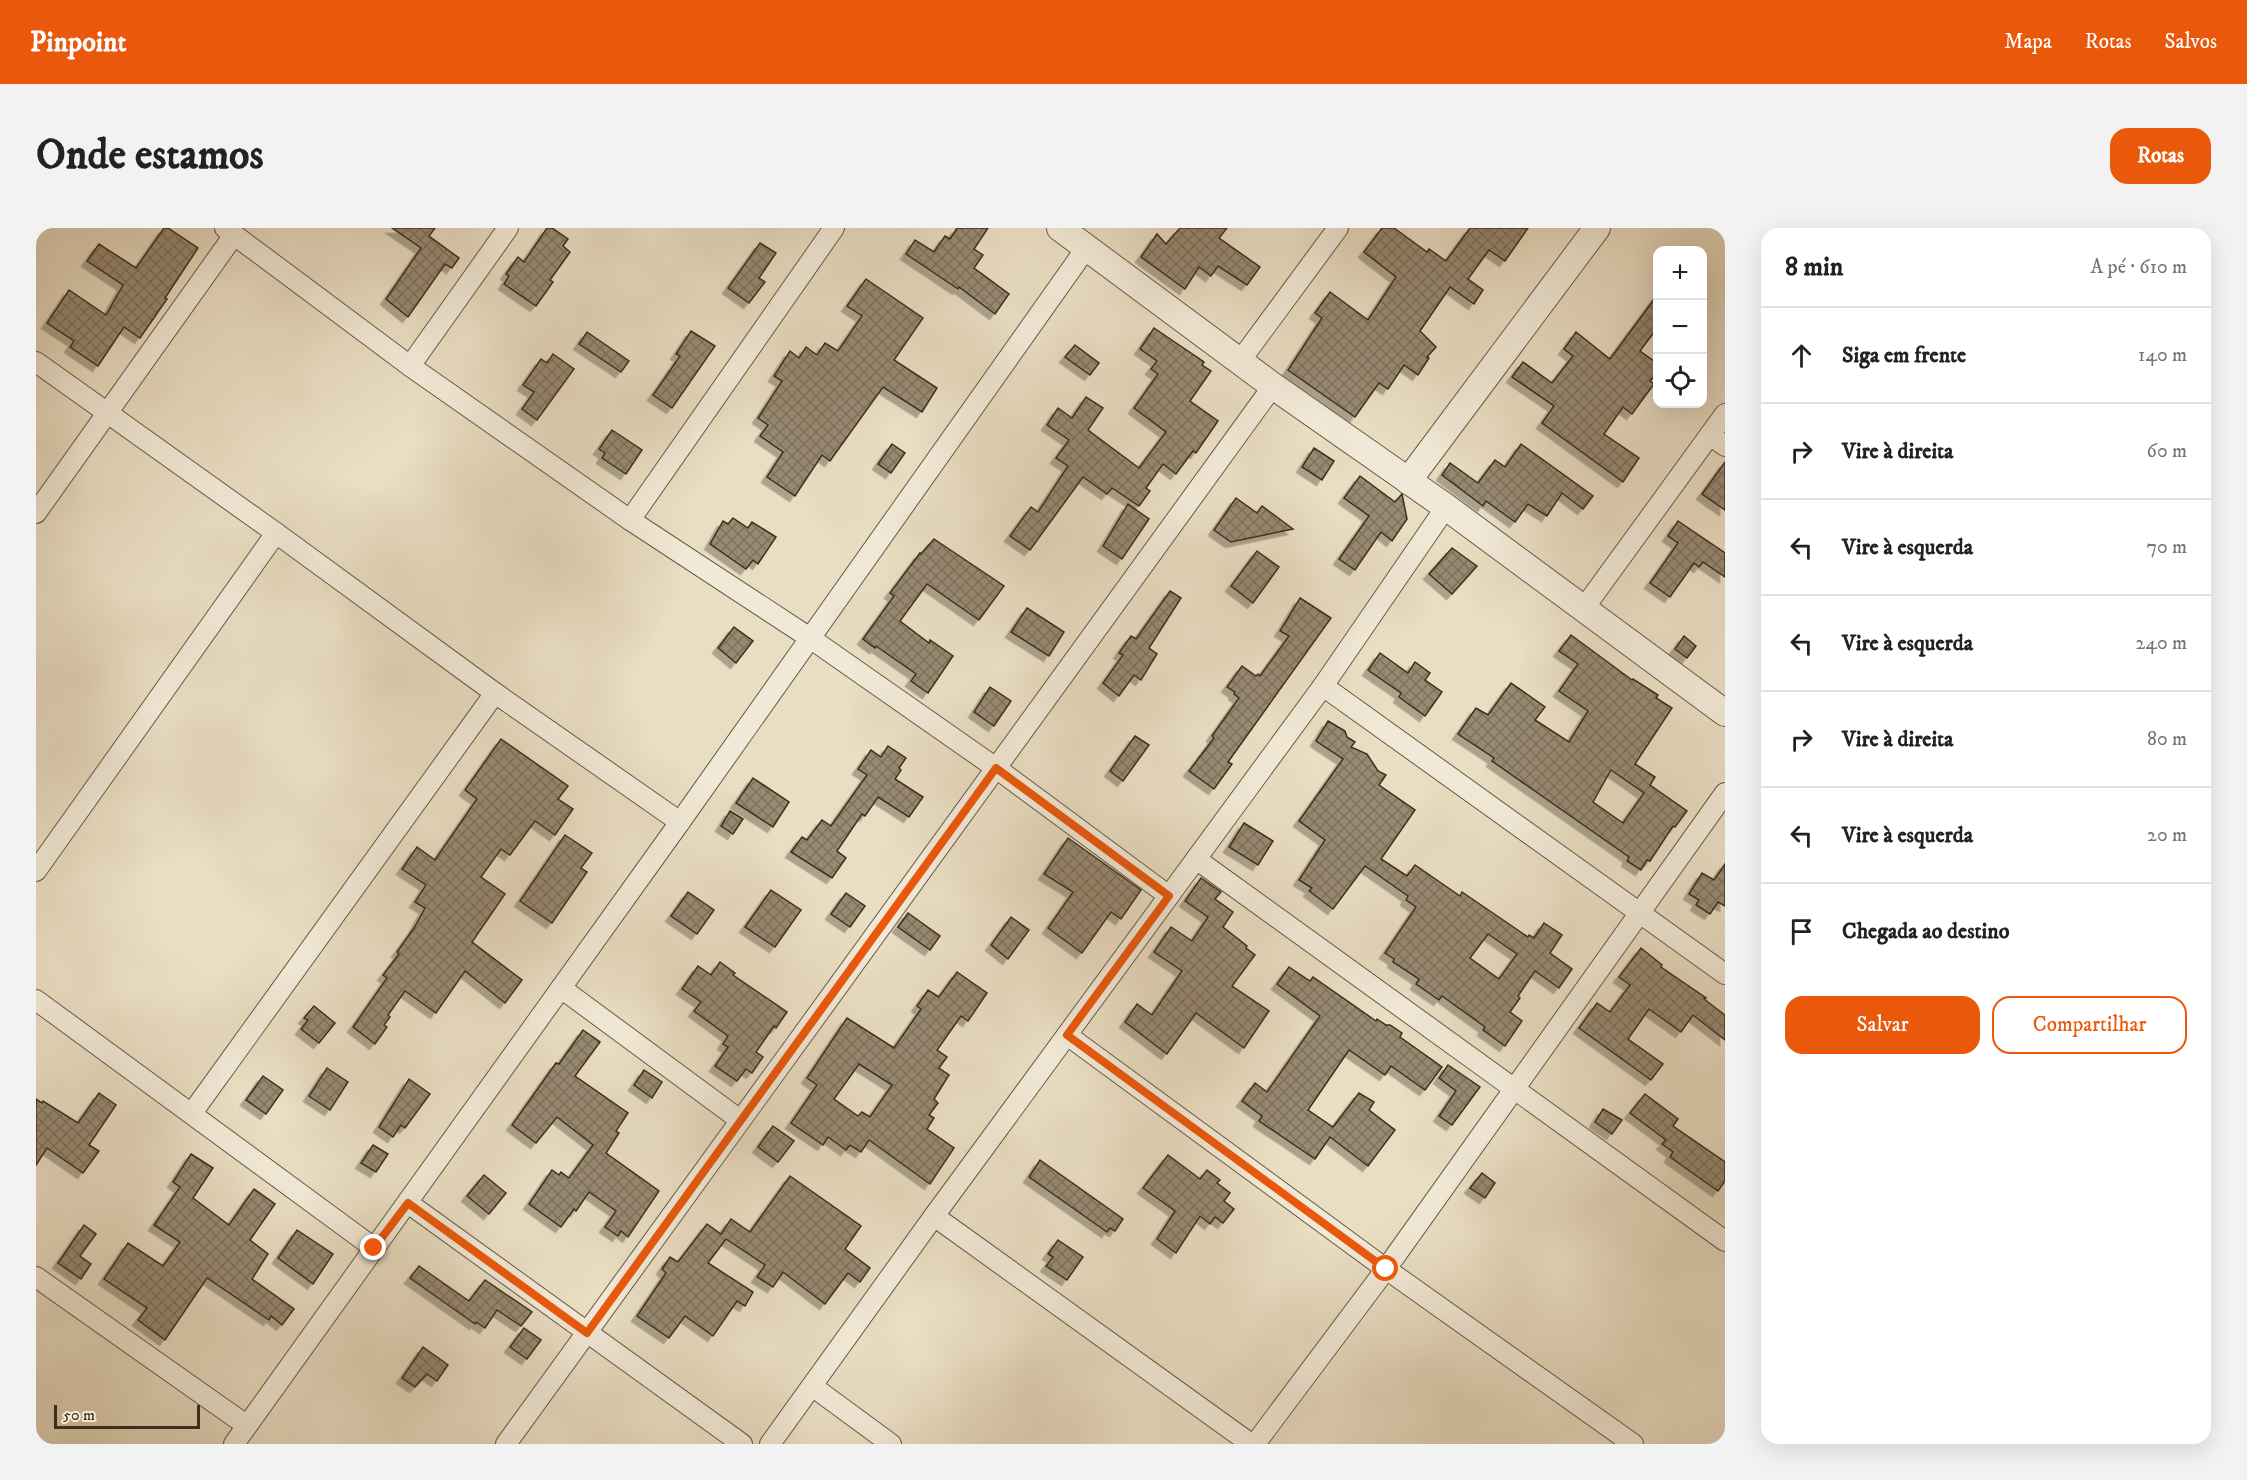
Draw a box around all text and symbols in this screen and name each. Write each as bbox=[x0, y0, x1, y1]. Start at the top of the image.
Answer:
text: Pinpoint bbox=[30, 25, 126, 60]
text: Mapa bbox=[2004, 29, 2052, 55]
text: Rotas bbox=[2085, 29, 2132, 55]
text: Salvos bbox=[2165, 29, 2217, 55]
button: Rotas bbox=[2110, 128, 2211, 184]
text: Onde estamos bbox=[36, 130, 264, 182]
map controls bbox=[1653, 246, 1707, 408]
button: + bbox=[1653, 246, 1707, 300]
text: 8 min bbox=[1785, 251, 1843, 284]
text: A pé · 610 m bbox=[2091, 255, 2187, 280]
button: − bbox=[1653, 300, 1707, 354]
icon: ahead bbox=[1785, 339, 1818, 372]
text: Siga em frente bbox=[1842, 342, 1966, 369]
text: 140 m bbox=[2138, 343, 2187, 368]
button: locate bbox=[1653, 354, 1707, 408]
icon: right bbox=[1785, 435, 1818, 468]
text: Vire à direita bbox=[1842, 438, 1953, 465]
text: 60 m bbox=[2147, 439, 2187, 464]
icon: left bbox=[1785, 531, 1818, 564]
text: Vire à esquerda bbox=[1842, 534, 1973, 561]
text: 70 m bbox=[2146, 535, 2187, 560]
icon: left bbox=[1785, 627, 1818, 660]
text: Vire à esquerda bbox=[1842, 630, 1973, 657]
text: 240 m bbox=[2136, 631, 2187, 656]
icon: right bbox=[1785, 723, 1818, 756]
text: Vire à direita bbox=[1842, 726, 1953, 753]
text: 80 m bbox=[2147, 727, 2187, 752]
icon: left bbox=[1785, 819, 1818, 852]
text: Vire à esquerda bbox=[1842, 822, 1973, 849]
text: 20 m bbox=[2147, 823, 2187, 848]
icon: arrive bbox=[1785, 915, 1818, 948]
text: Chegada ao destino bbox=[1842, 918, 2009, 945]
button: Salvar bbox=[1785, 996, 1980, 1054]
button: Compartilhar bbox=[1992, 996, 2187, 1054]
route end bbox=[360, 1234, 386, 1260]
route start bbox=[1372, 1255, 1398, 1281]
scale bar bbox=[54, 1402, 200, 1430]
text: 50 m bbox=[63, 1405, 95, 1425]

